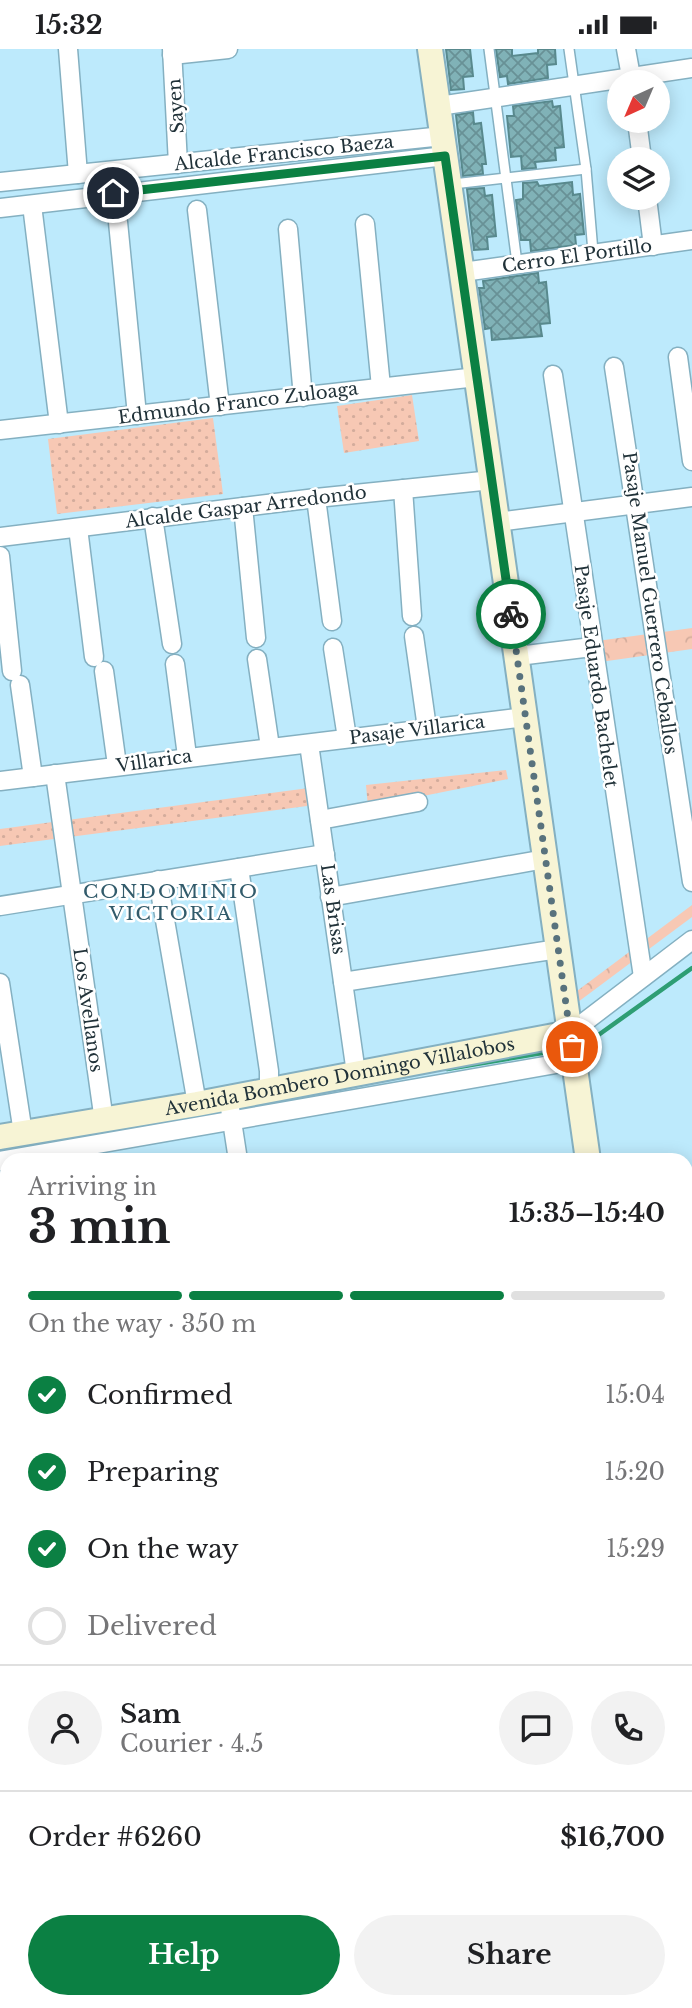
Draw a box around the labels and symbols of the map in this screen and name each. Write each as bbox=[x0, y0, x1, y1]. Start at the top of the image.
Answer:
north arrow bbox=[607, 70, 670, 133]
street label: Sayen bbox=[163, 78, 189, 134]
street label: Alcalde Francisco Baeza bbox=[172, 131, 395, 176]
pin bbox=[83, 163, 143, 223]
street label: Cerro El Portillo bbox=[501, 235, 653, 277]
street label: Edmundo Franco Zuloaga bbox=[117, 377, 359, 429]
street label: Pasaje Manuel Guerrero Ceballos bbox=[618, 450, 682, 756]
street label: Alcalde Gaspar Arredondo bbox=[123, 481, 368, 533]
street label: Pasaje Eduardo Bachelet bbox=[569, 563, 623, 789]
courier bbox=[476, 579, 546, 649]
street label: Pasaje Villarica bbox=[348, 711, 486, 749]
street label: Villarica bbox=[114, 745, 193, 777]
street label: Las Brisas bbox=[316, 862, 350, 956]
district label: CONDOMINIO VICTORIA bbox=[83, 880, 259, 925]
street label: Los Avellanos bbox=[68, 946, 108, 1074]
pin bbox=[542, 1017, 602, 1077]
street label: Avenida Bombero Domingo Villalobos bbox=[162, 1033, 516, 1120]

